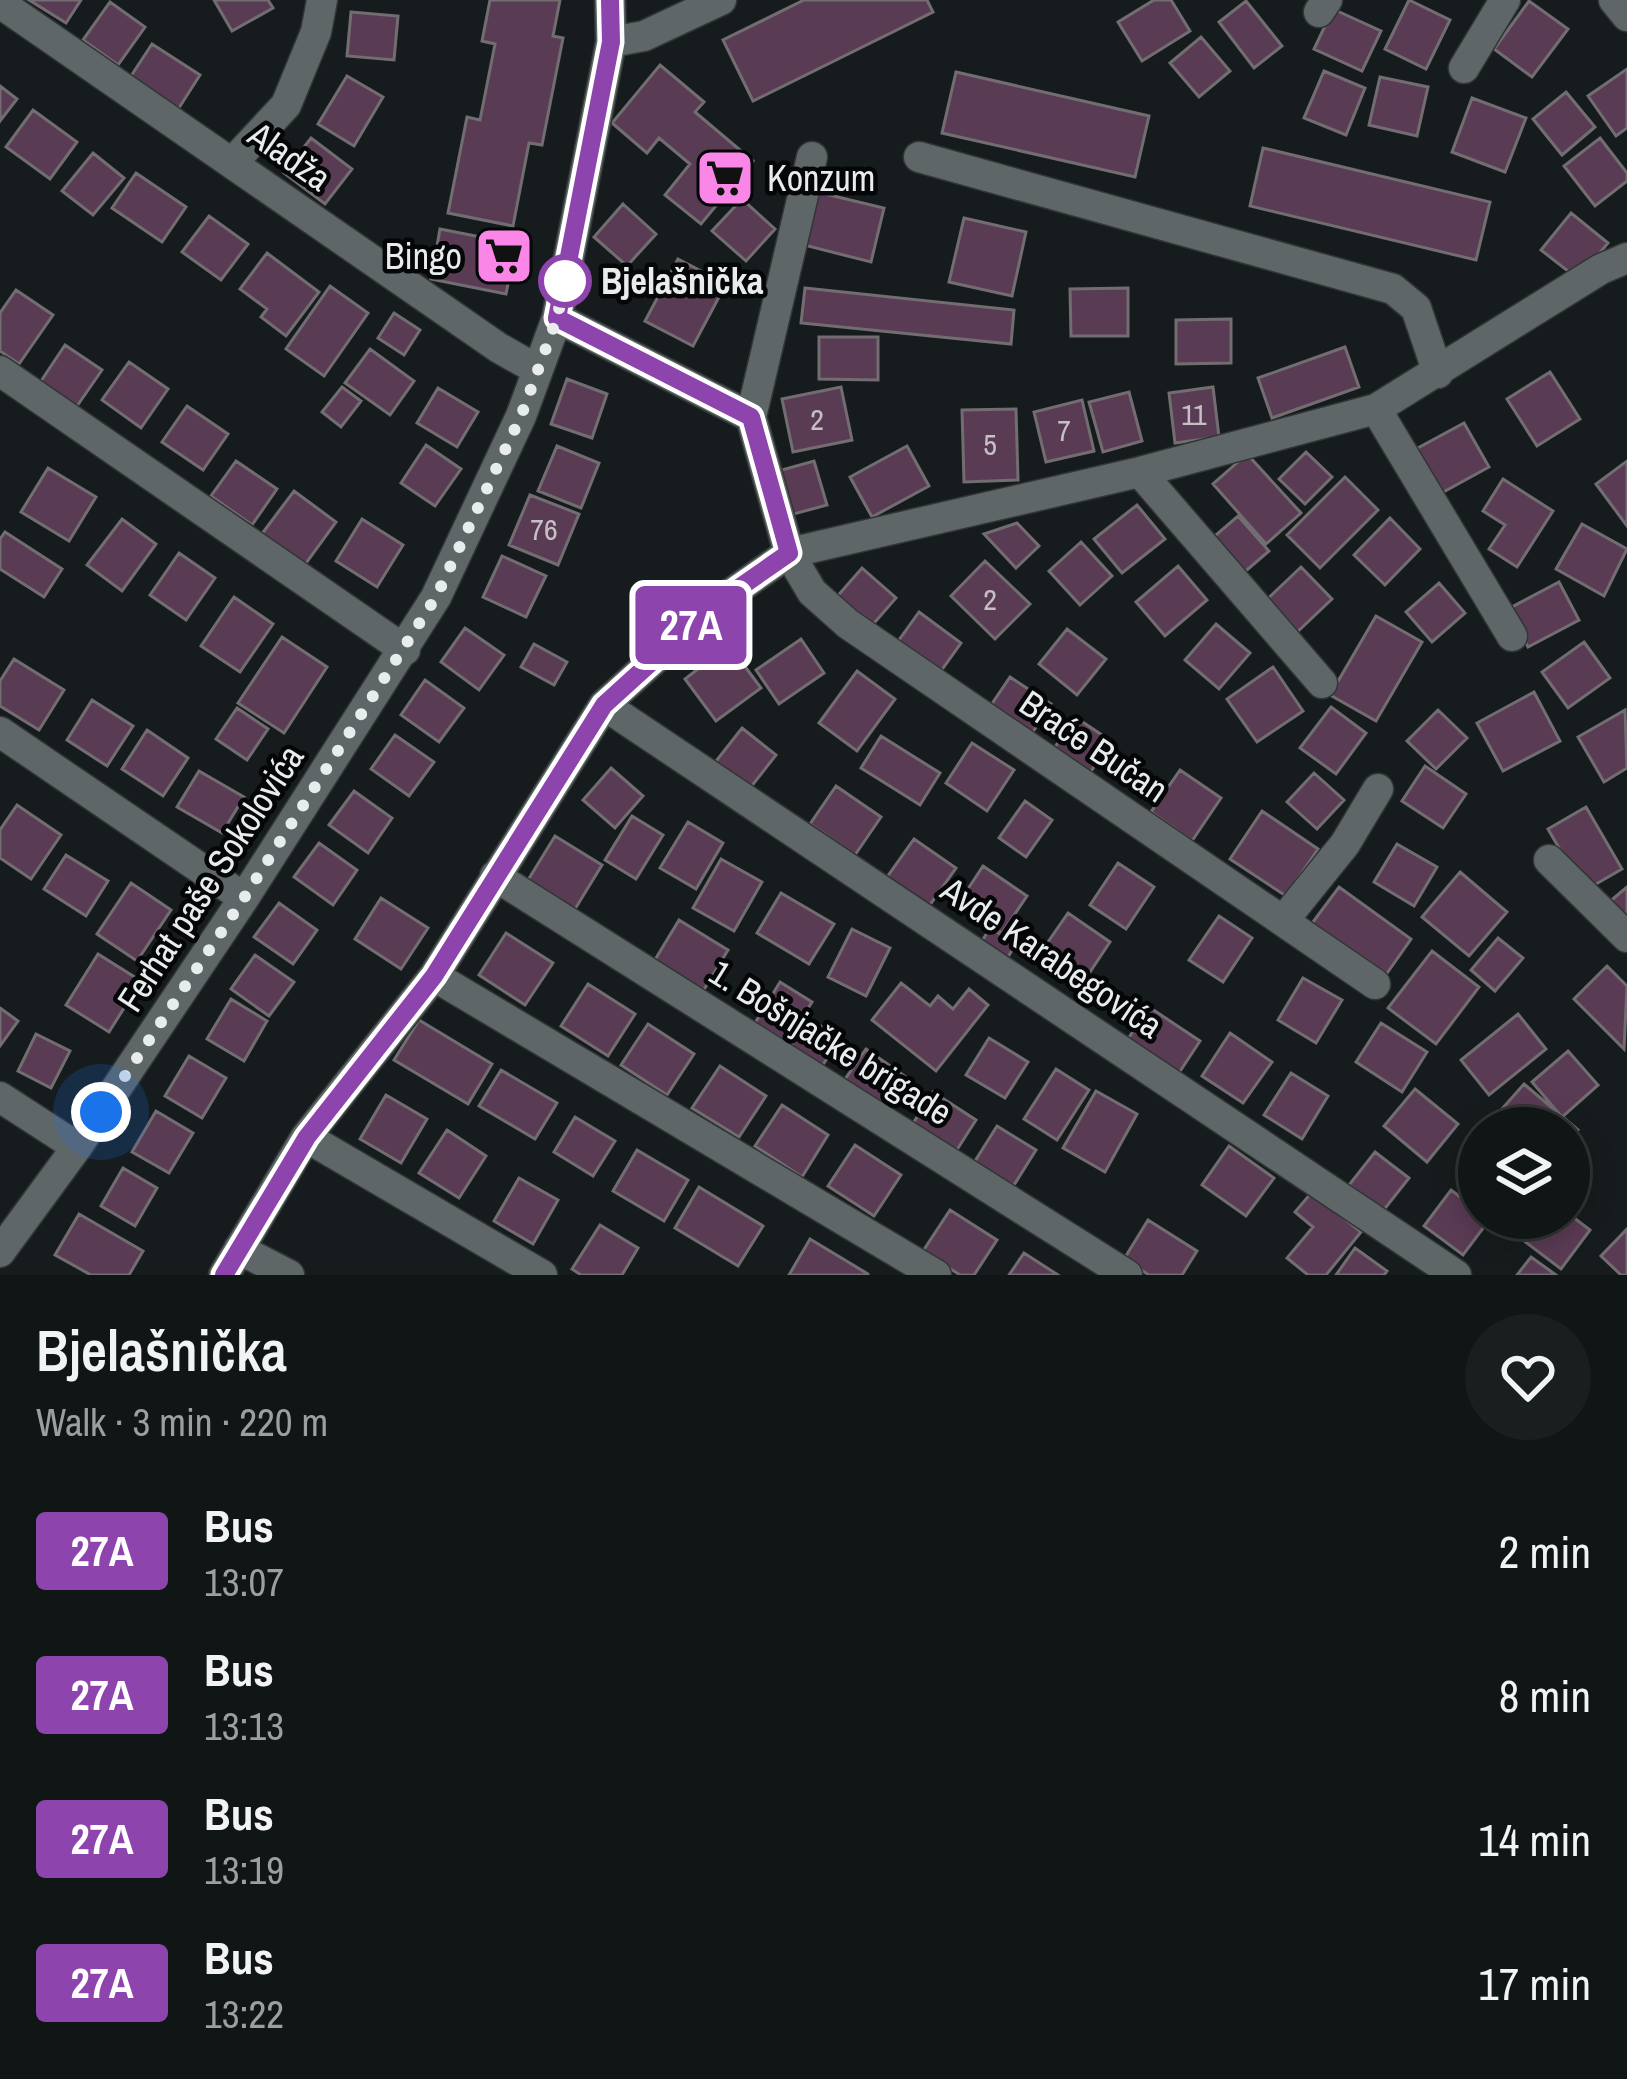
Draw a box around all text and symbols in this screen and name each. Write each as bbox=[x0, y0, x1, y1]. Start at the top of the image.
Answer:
street label: Aladža bbox=[238, 110, 341, 202]
supermarket icon: Konzum bbox=[694, 147, 756, 209]
place label: Konzum bbox=[767, 154, 875, 202]
supermarket icon: Bingo bbox=[473, 225, 535, 287]
place label: Bingo bbox=[385, 232, 462, 280]
marker: Bjelašnička bbox=[540, 256, 590, 306]
place label: Bjelašnička bbox=[601, 257, 764, 305]
house number: 11 bbox=[1181, 394, 1207, 434]
house number: 2 bbox=[810, 399, 824, 439]
house number: 7 bbox=[1057, 410, 1071, 450]
house number: 5 bbox=[983, 424, 997, 464]
house number: 76 bbox=[530, 509, 558, 549]
house number: 2 bbox=[983, 579, 997, 619]
line badge: 27A bbox=[622, 586, 760, 664]
text: 27A bbox=[659, 597, 723, 653]
street label: Braće Bučan bbox=[1011, 679, 1177, 813]
street label: Ferhat paše Sokolovića bbox=[106, 735, 314, 1021]
street label: Avde Karabegovića bbox=[931, 865, 1172, 1049]
street label: 1. Bošnjačke brigade bbox=[701, 948, 961, 1136]
your location bbox=[71, 1082, 131, 1142]
map controls bbox=[1458, 1107, 1590, 1239]
button: layers bbox=[1458, 1107, 1590, 1239]
text: Bjelašnička bbox=[36, 1312, 287, 1389]
button: heart bbox=[1465, 1314, 1591, 1440]
text: Walk · 3 min · 220 m bbox=[36, 1396, 328, 1448]
text: Bus bbox=[204, 1495, 274, 1556]
text: 2 min bbox=[1499, 1521, 1591, 1582]
text: 27A bbox=[70, 1523, 134, 1579]
text: 13:07 bbox=[204, 1556, 284, 1608]
text: Bus bbox=[204, 1639, 274, 1700]
text: 8 min bbox=[1499, 1665, 1591, 1726]
text: 27A bbox=[70, 1667, 134, 1723]
text: 13:13 bbox=[204, 1700, 284, 1752]
text: Bus bbox=[204, 1783, 274, 1844]
text: 14 min bbox=[1478, 1809, 1591, 1870]
text: 27A bbox=[70, 1811, 134, 1867]
text: 13:19 bbox=[204, 1844, 284, 1896]
text: Bus bbox=[204, 1927, 274, 1988]
text: 17 min bbox=[1478, 1953, 1591, 2014]
text: 27A bbox=[70, 1955, 134, 2011]
text: 13:22 bbox=[204, 1988, 284, 2040]

